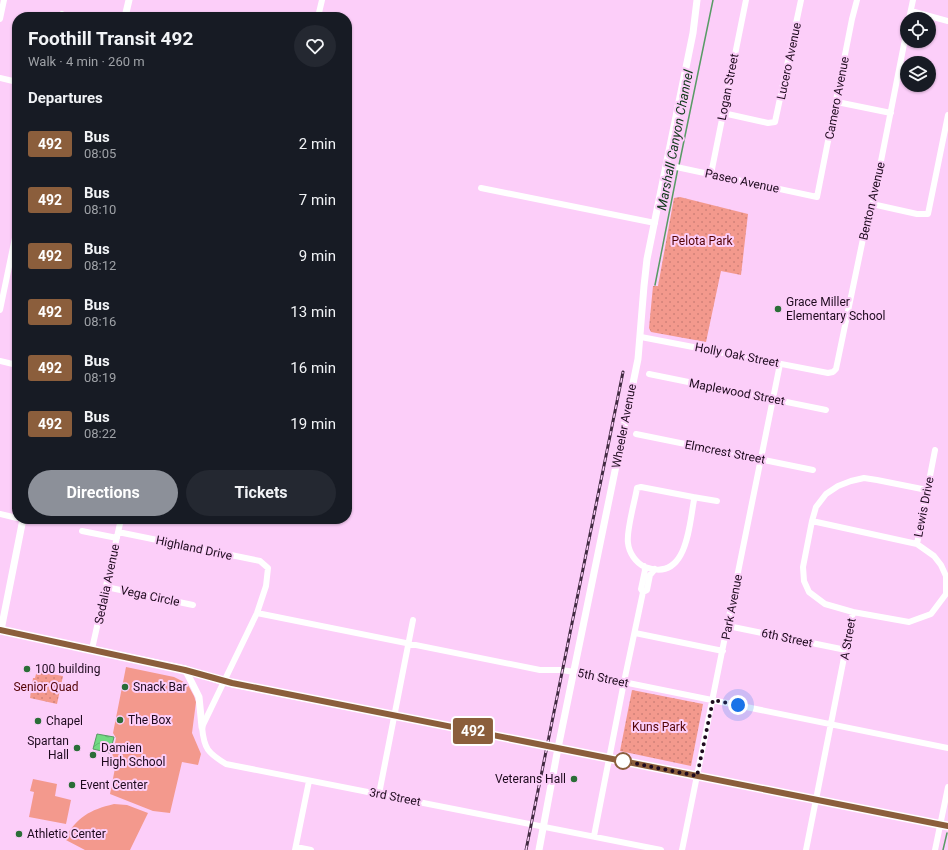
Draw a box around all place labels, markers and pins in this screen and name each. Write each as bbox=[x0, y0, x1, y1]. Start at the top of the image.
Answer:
place label: Grace Miller Elementary School bbox=[786, 295, 886, 323]
marker: Grace Miller Elementary School bbox=[773, 304, 783, 314]
place label: 100 building bbox=[35, 662, 100, 676]
marker: 100 building bbox=[22, 664, 32, 674]
place label: Snack Bar bbox=[133, 680, 187, 694]
marker: Snack Bar bbox=[120, 682, 130, 692]
place label: The Box bbox=[128, 713, 171, 727]
place label: Chapel bbox=[46, 714, 83, 728]
marker: The Box bbox=[115, 715, 125, 725]
marker: Chapel bbox=[33, 716, 43, 726]
place label: Spartan Hall bbox=[27, 734, 69, 762]
place label: Damien High School bbox=[101, 741, 165, 769]
marker: Spartan Hall bbox=[72, 743, 82, 753]
marker: Damien High School bbox=[88, 750, 98, 760]
unlabelled marker bbox=[614, 752, 632, 770]
place label: Veterans Hall bbox=[495, 772, 566, 786]
marker: Veterans Hall bbox=[569, 774, 579, 784]
place label: Event Center bbox=[80, 778, 147, 792]
marker: Event Center bbox=[67, 780, 77, 790]
place label: Athletic Center bbox=[27, 827, 106, 841]
marker: Athletic Center bbox=[14, 829, 24, 839]

